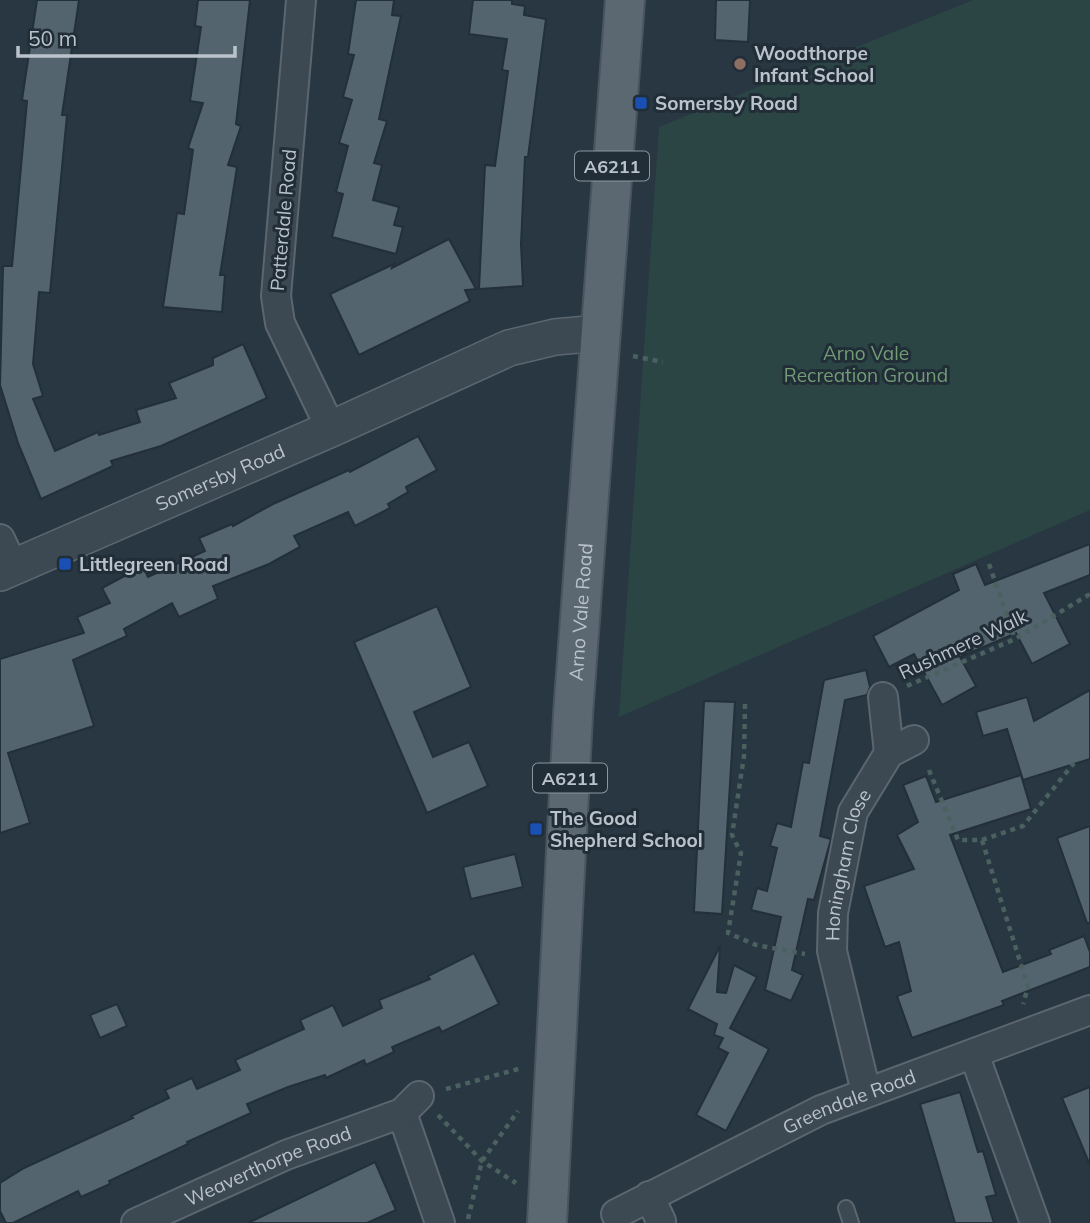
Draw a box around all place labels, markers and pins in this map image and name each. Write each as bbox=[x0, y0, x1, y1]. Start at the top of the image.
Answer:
place label: Woodthorpe Infant School bbox=[754, 41, 874, 87]
marker: Woodthorpe Infant School bbox=[732, 56, 748, 72]
place label: Somersby Road bbox=[655, 91, 798, 115]
marker: Somersby Road bbox=[633, 95, 649, 111]
place label: Littlegreen Road bbox=[79, 552, 228, 576]
marker: Littlegreen Road bbox=[57, 556, 73, 572]
place label: The Good Shepherd School bbox=[550, 806, 703, 852]
marker: The Good Shepherd School bbox=[528, 821, 544, 837]

